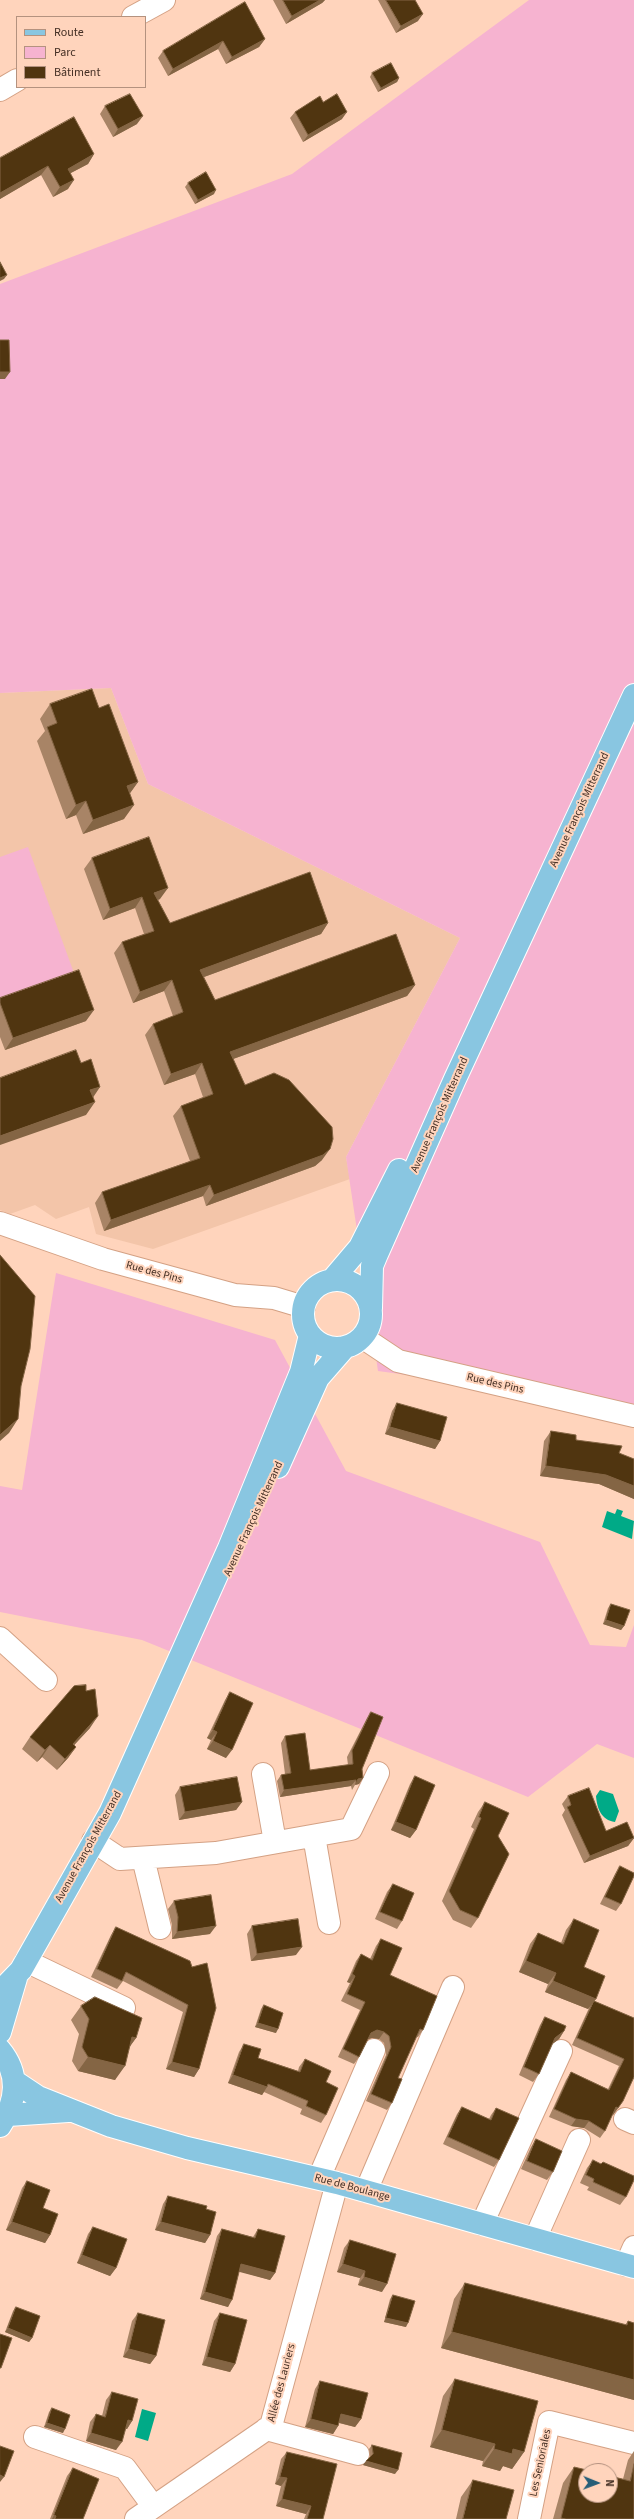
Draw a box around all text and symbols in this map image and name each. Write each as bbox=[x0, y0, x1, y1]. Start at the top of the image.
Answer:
legend bbox=[16, 16, 146, 88]
text: Route bbox=[54, 24, 84, 41]
text: Parc bbox=[54, 44, 76, 61]
text: Bâtiment bbox=[54, 64, 100, 81]
street label: Avenue François Mitterrand bbox=[548, 751, 612, 869]
street label: Avenue François Mitterrand bbox=[409, 1055, 471, 1175]
street label: Rue des Pins bbox=[124, 1259, 184, 1287]
street label: Rue des Pins bbox=[465, 1371, 525, 1397]
street label: Avenue François Mitterrand bbox=[222, 1460, 286, 1578]
street label: Avenue François Mitterrand bbox=[53, 1789, 125, 1905]
street label: Rue de Boulange bbox=[313, 2172, 391, 2204]
street label: Allée des Lauriers bbox=[265, 2343, 299, 2423]
street label: Les Senioriales bbox=[527, 2428, 555, 2498]
north arrow bbox=[578, 2463, 618, 2503]
text: N bbox=[602, 2479, 617, 2487]

